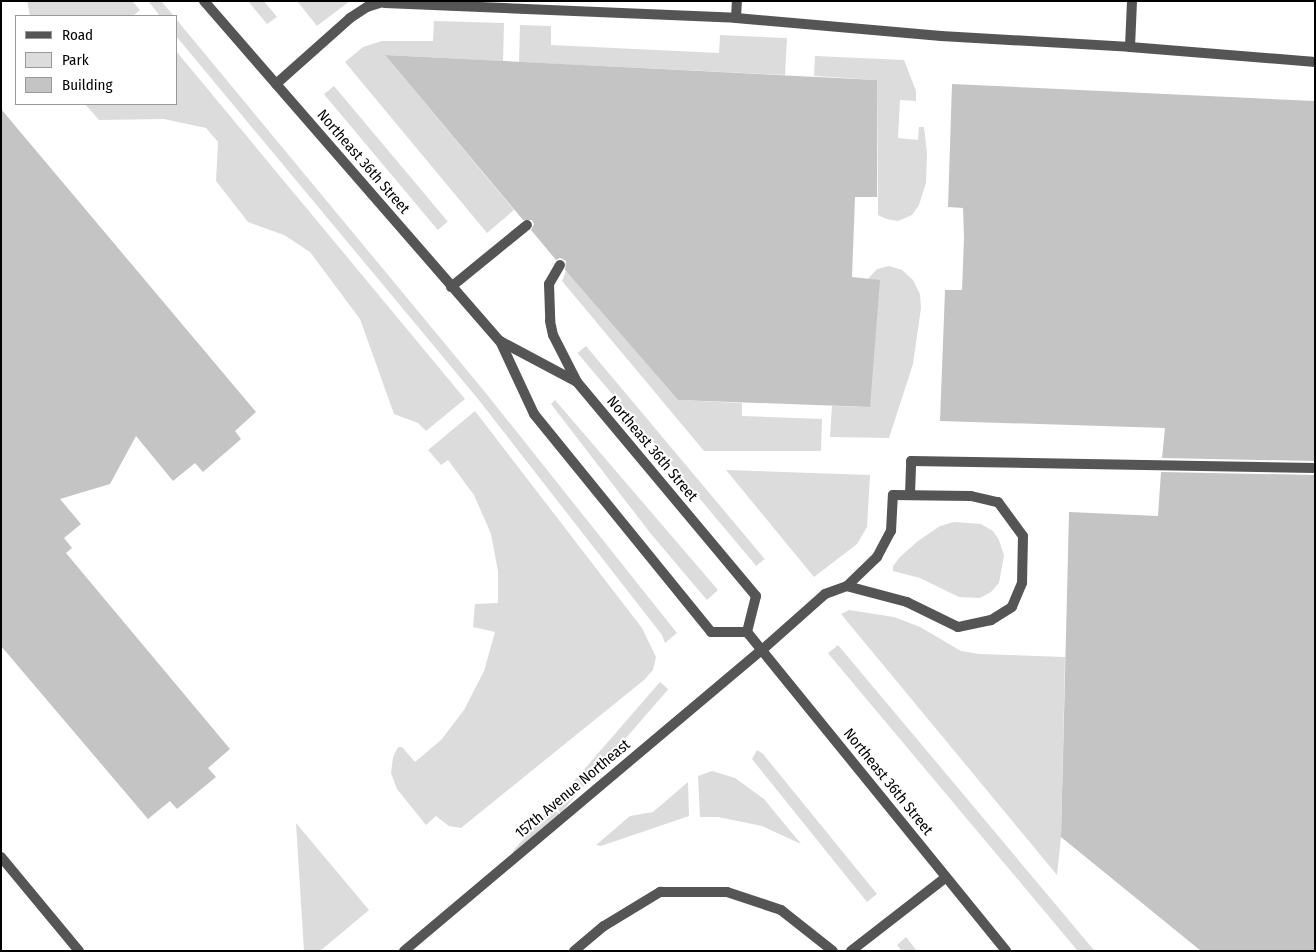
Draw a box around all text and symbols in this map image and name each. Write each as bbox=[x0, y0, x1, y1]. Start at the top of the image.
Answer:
legend bbox=[15, 15, 178, 105]
text: Road bbox=[62, 26, 93, 44]
text: Park bbox=[62, 51, 89, 69]
text: Building bbox=[62, 76, 113, 94]
street label: Northeast 36th Street bbox=[313, 106, 413, 218]
street label: Northeast 36th Street bbox=[603, 393, 701, 505]
street label: Northeast 36th Street bbox=[840, 725, 936, 839]
street label: 157th Avenue Northeast bbox=[512, 736, 634, 842]

